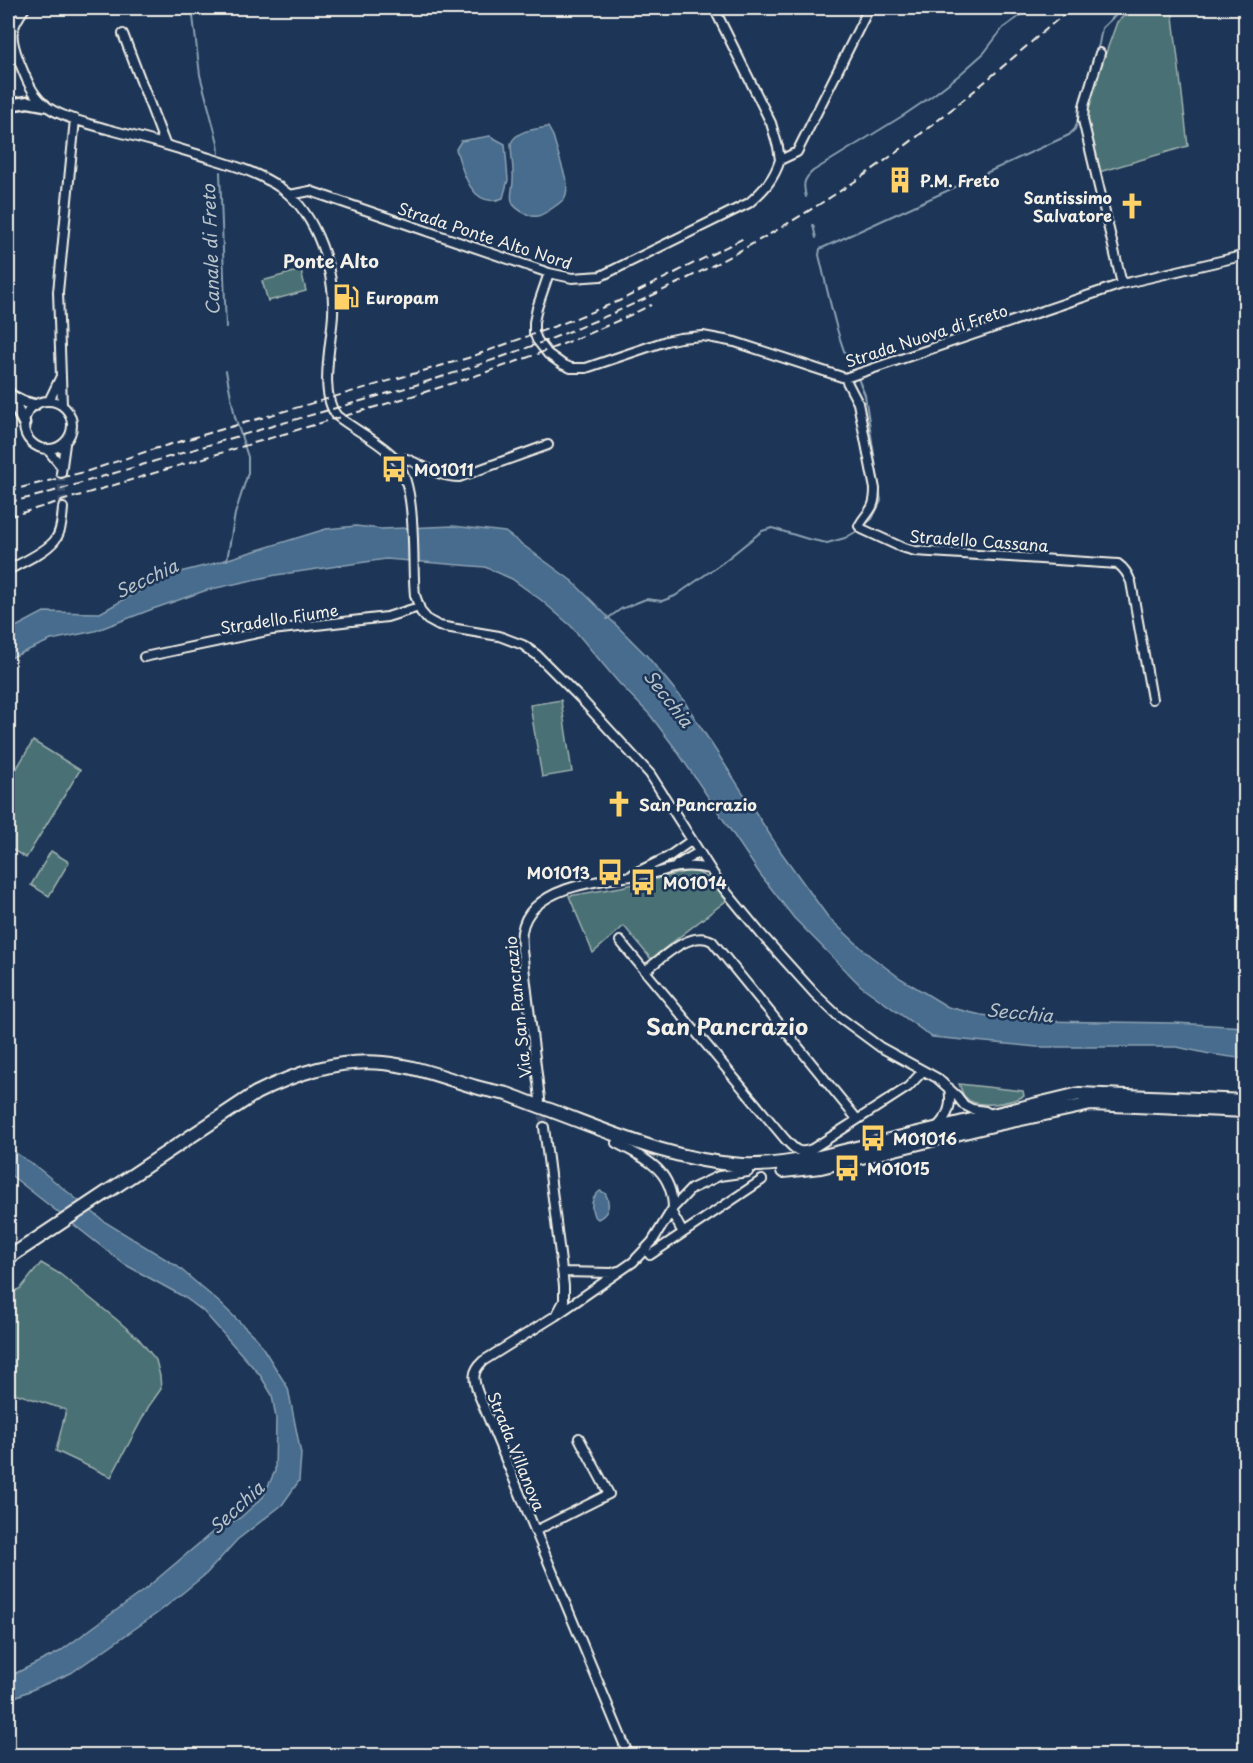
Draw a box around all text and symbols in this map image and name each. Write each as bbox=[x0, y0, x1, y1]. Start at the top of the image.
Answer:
building icon: P.M. Freto bbox=[885, 165, 915, 195]
place label: P.M. Freto bbox=[920, 168, 999, 192]
water label: Canale di Freto bbox=[194, 183, 226, 316]
place label: Santissimo Salvatore bbox=[1024, 185, 1112, 227]
church icon: Santissimo Salvatore bbox=[1117, 191, 1147, 221]
street label: Strada Ponte Alto Nord bbox=[395, 195, 575, 275]
district label: Ponte Alto bbox=[283, 247, 379, 274]
fuel station icon: Europam bbox=[331, 282, 361, 312]
place label: Europam bbox=[366, 285, 439, 309]
street label: Strada Nuova di Freto bbox=[842, 297, 1011, 373]
bus stop icon: MO1011 bbox=[379, 454, 409, 484]
place label: MO1011 bbox=[414, 457, 474, 481]
street label: Stradello Cassana bbox=[909, 523, 1049, 557]
water label: Secchia bbox=[110, 551, 183, 604]
street label: Stradello Fiume bbox=[218, 597, 340, 639]
water label: Secchia bbox=[638, 663, 701, 733]
church icon: San Pancrazio bbox=[604, 789, 634, 819]
place label: San Pancrazio bbox=[639, 792, 757, 816]
bus stop icon: MO1013 bbox=[595, 857, 625, 887]
place label: MO1013 bbox=[527, 860, 590, 884]
bus stop icon: MO1014 bbox=[628, 867, 658, 897]
place label: MO1014 bbox=[663, 870, 727, 894]
street label: Via San Pancrazio bbox=[498, 935, 536, 1079]
water label: Secchia bbox=[986, 996, 1055, 1028]
district label: San Pancrazio bbox=[646, 1009, 808, 1042]
bus stop icon: MO1016 bbox=[858, 1123, 888, 1153]
place label: MO1016 bbox=[893, 1126, 957, 1150]
bus stop icon: MO1015 bbox=[832, 1153, 862, 1183]
place label: MO1015 bbox=[867, 1156, 930, 1180]
street label: Strada Villanova bbox=[482, 1388, 552, 1515]
water label: Secchia bbox=[202, 1474, 270, 1540]

